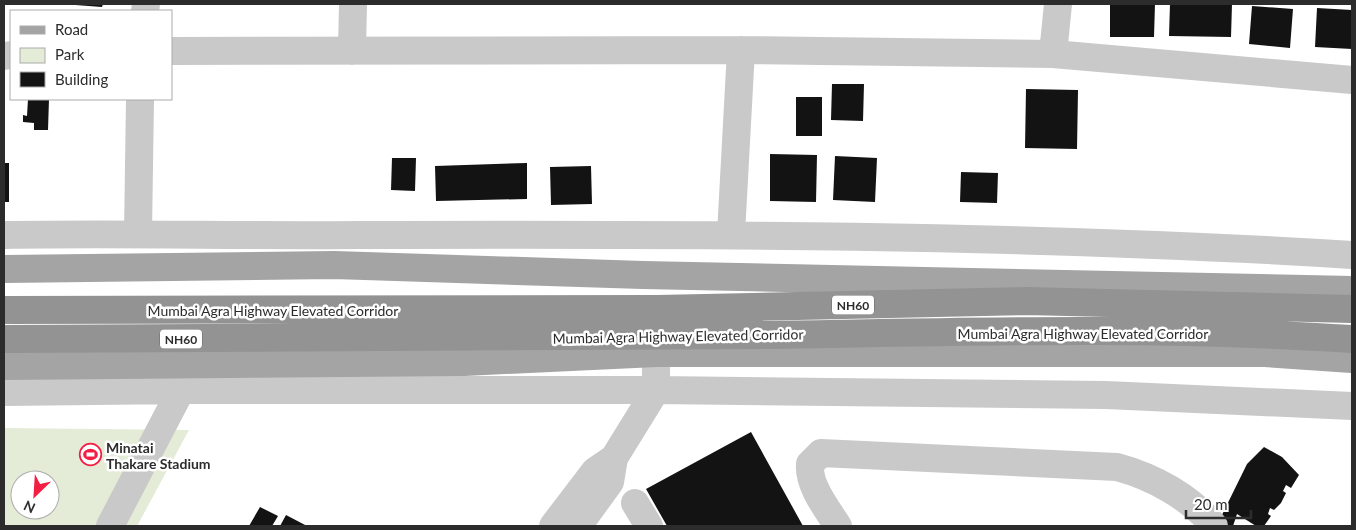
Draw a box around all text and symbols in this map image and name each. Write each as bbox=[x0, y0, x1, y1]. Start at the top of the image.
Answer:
legend bbox=[10, 10, 172, 100]
text: Road bbox=[55, 20, 88, 38]
text: Park bbox=[55, 45, 85, 63]
text: Building bbox=[55, 70, 108, 88]
road number: NH60 bbox=[832, 296, 874, 314]
street label: Mumbai Agra Highway Elevated Corridor bbox=[148, 302, 398, 319]
street label: Mumbai Agra Highway Elevated Corridor bbox=[552, 325, 804, 347]
street label: Mumbai Agra Highway Elevated Corridor bbox=[958, 325, 1208, 342]
road number: NH60 bbox=[160, 329, 202, 348]
place label: Minatai Thakare Stadium bbox=[106, 439, 211, 472]
sports icon: Minatai Thakare Stadium bbox=[78, 443, 102, 467]
north arrow bbox=[10, 470, 60, 520]
scale bar bbox=[1186, 488, 1251, 520]
text: 20 m bbox=[1194, 495, 1228, 513]
text: N bbox=[21, 497, 38, 517]

